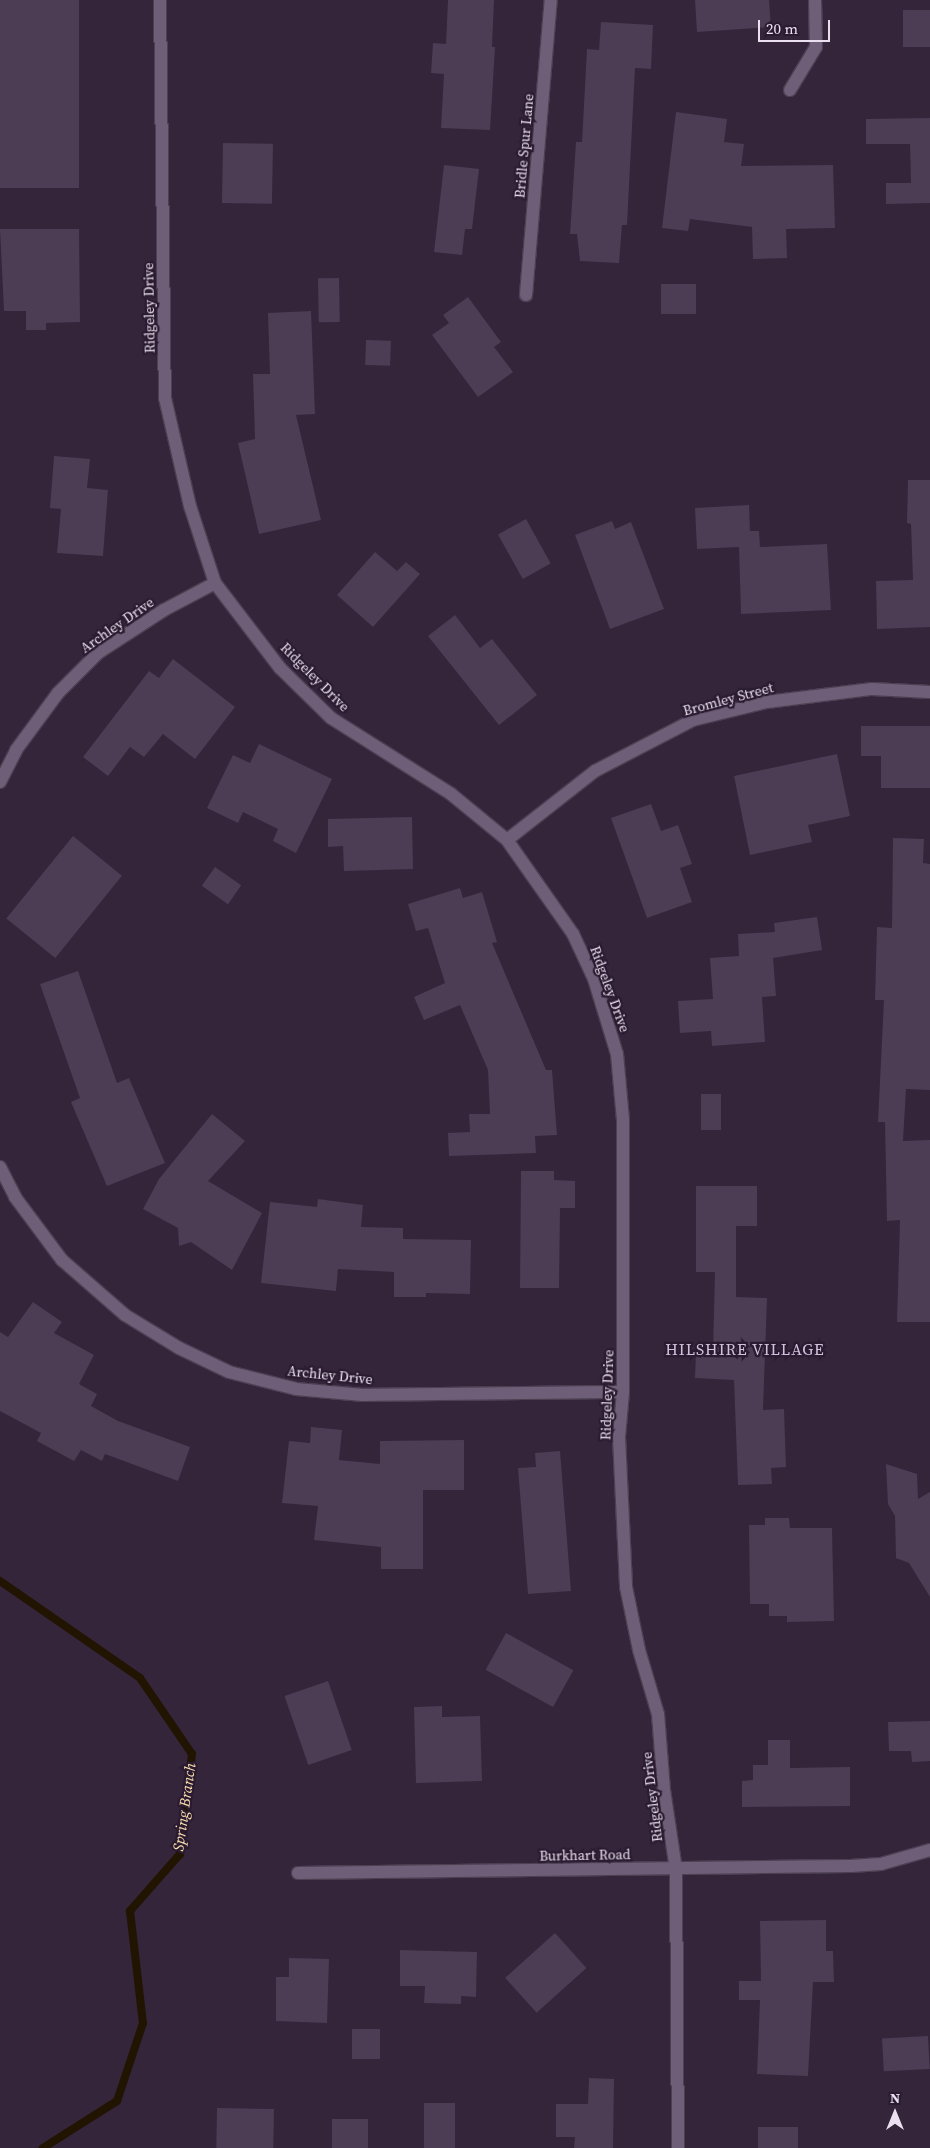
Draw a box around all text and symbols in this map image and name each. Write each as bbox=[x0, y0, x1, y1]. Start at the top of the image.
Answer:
scale bar bbox=[760, 10, 832, 42]
text: 20 m bbox=[766, 18, 798, 39]
street label: Bridle Spur Lane bbox=[511, 93, 537, 199]
street label: Ridgeley Drive bbox=[140, 263, 158, 353]
street label: Archley Drive bbox=[77, 594, 157, 656]
street label: Ridgeley Drive bbox=[277, 639, 353, 715]
street label: Bromley Street bbox=[681, 679, 775, 719]
street label: Ridgeley Drive bbox=[587, 944, 633, 1034]
district label: HILSHIRE VILLAGE bbox=[663, 1339, 827, 1359]
street label: Ridgeley Drive bbox=[597, 1349, 617, 1441]
street label: Archley Drive bbox=[287, 1362, 373, 1388]
street label: Ridgeley Drive bbox=[638, 1751, 666, 1843]
water label: Spring Branch bbox=[169, 1762, 199, 1852]
street label: Burkhart Road bbox=[539, 1846, 631, 1864]
north arrow bbox=[870, 2088, 920, 2138]
text: N bbox=[890, 2088, 900, 2108]

